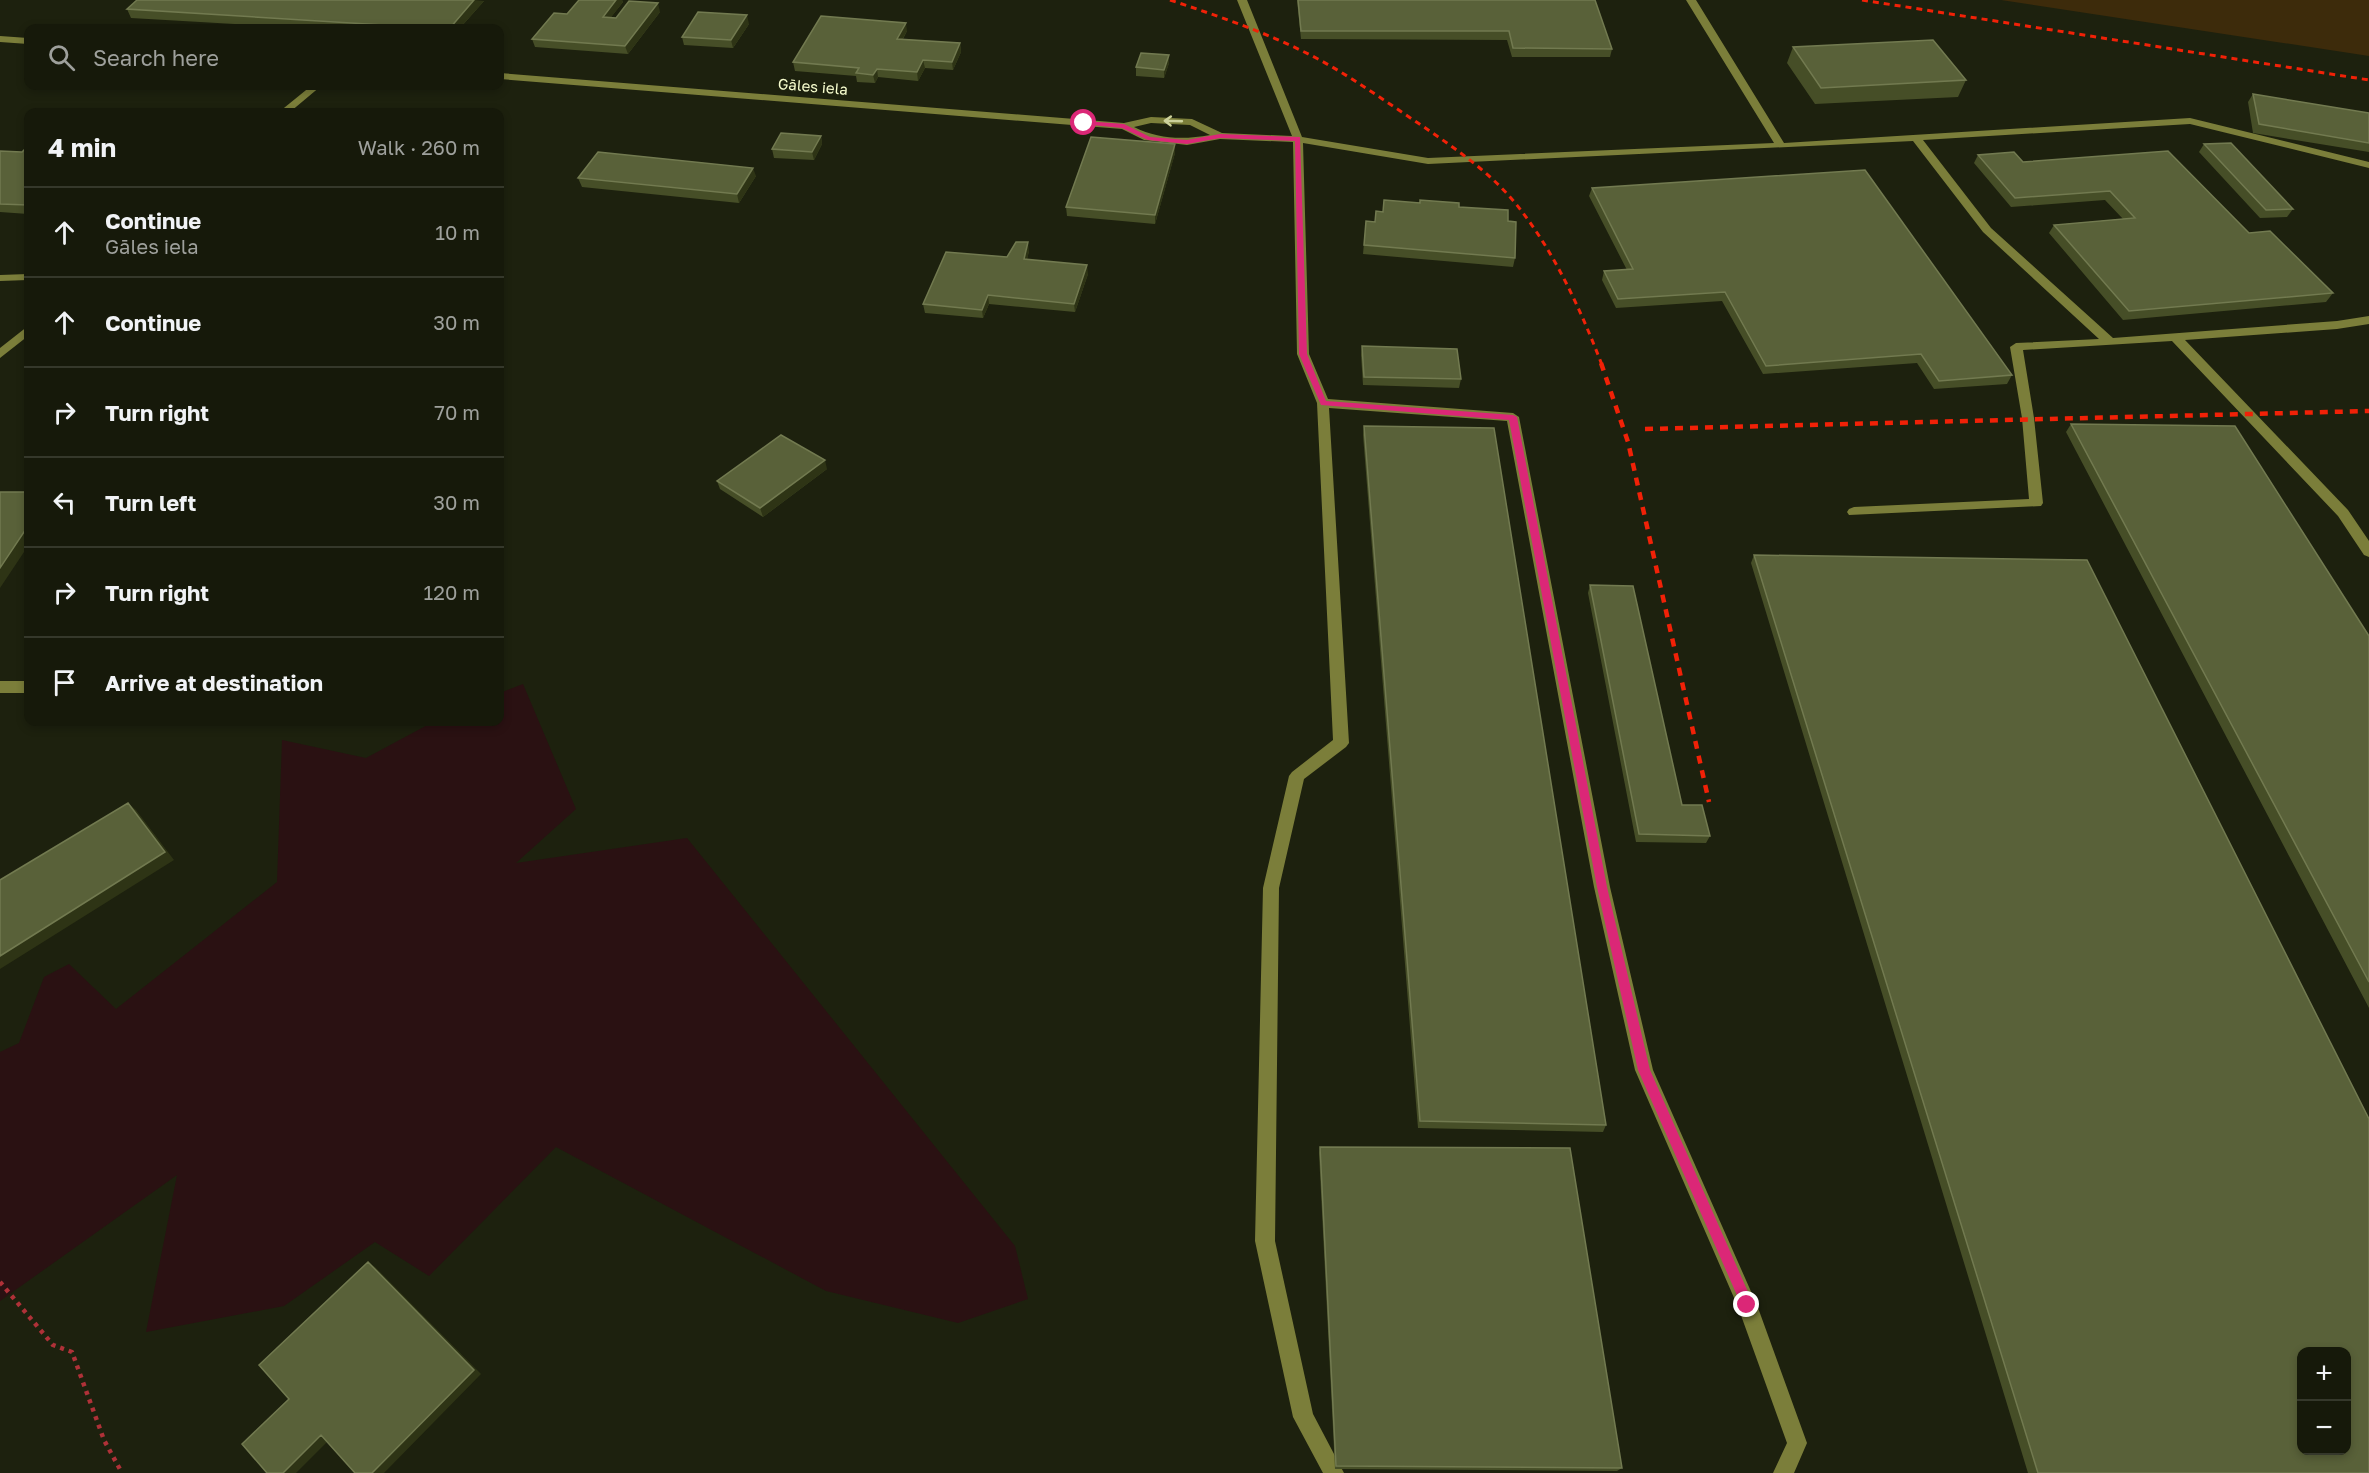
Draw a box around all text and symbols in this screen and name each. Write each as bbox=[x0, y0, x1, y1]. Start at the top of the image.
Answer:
search box bbox=[24, 24, 504, 90]
icon: search bbox=[45, 41, 78, 74]
text: Search here bbox=[93, 44, 219, 71]
street label: Gāles iela bbox=[777, 74, 849, 98]
route start bbox=[1070, 109, 1096, 135]
one-way arrow bbox=[1164, 116, 1184, 127]
text: 4 min bbox=[48, 132, 116, 163]
text: Walk · 260 m bbox=[358, 135, 480, 159]
text: Continue bbox=[105, 207, 201, 234]
icon: ahead bbox=[48, 216, 81, 249]
text: 10 m bbox=[435, 220, 480, 244]
text: Gāles iela bbox=[105, 234, 198, 258]
icon: ahead bbox=[48, 306, 81, 339]
text: Continue bbox=[105, 309, 201, 336]
text: 30 m bbox=[433, 310, 480, 334]
icon: right bbox=[48, 396, 81, 429]
text: Turn right bbox=[105, 399, 209, 426]
text: 70 m bbox=[434, 400, 480, 424]
icon: left bbox=[48, 486, 81, 519]
text: Turn left bbox=[105, 489, 196, 516]
text: 30 m bbox=[433, 490, 480, 514]
icon: right bbox=[48, 576, 81, 609]
text: Turn right bbox=[105, 579, 209, 606]
text: 120 m bbox=[424, 580, 480, 604]
icon: arrive bbox=[48, 666, 81, 699]
text: Arrive at destination bbox=[105, 669, 323, 696]
route end bbox=[1733, 1291, 1759, 1317]
map controls bbox=[2297, 1347, 2351, 1455]
button: + bbox=[2297, 1347, 2351, 1401]
button: − bbox=[2297, 1401, 2351, 1455]

